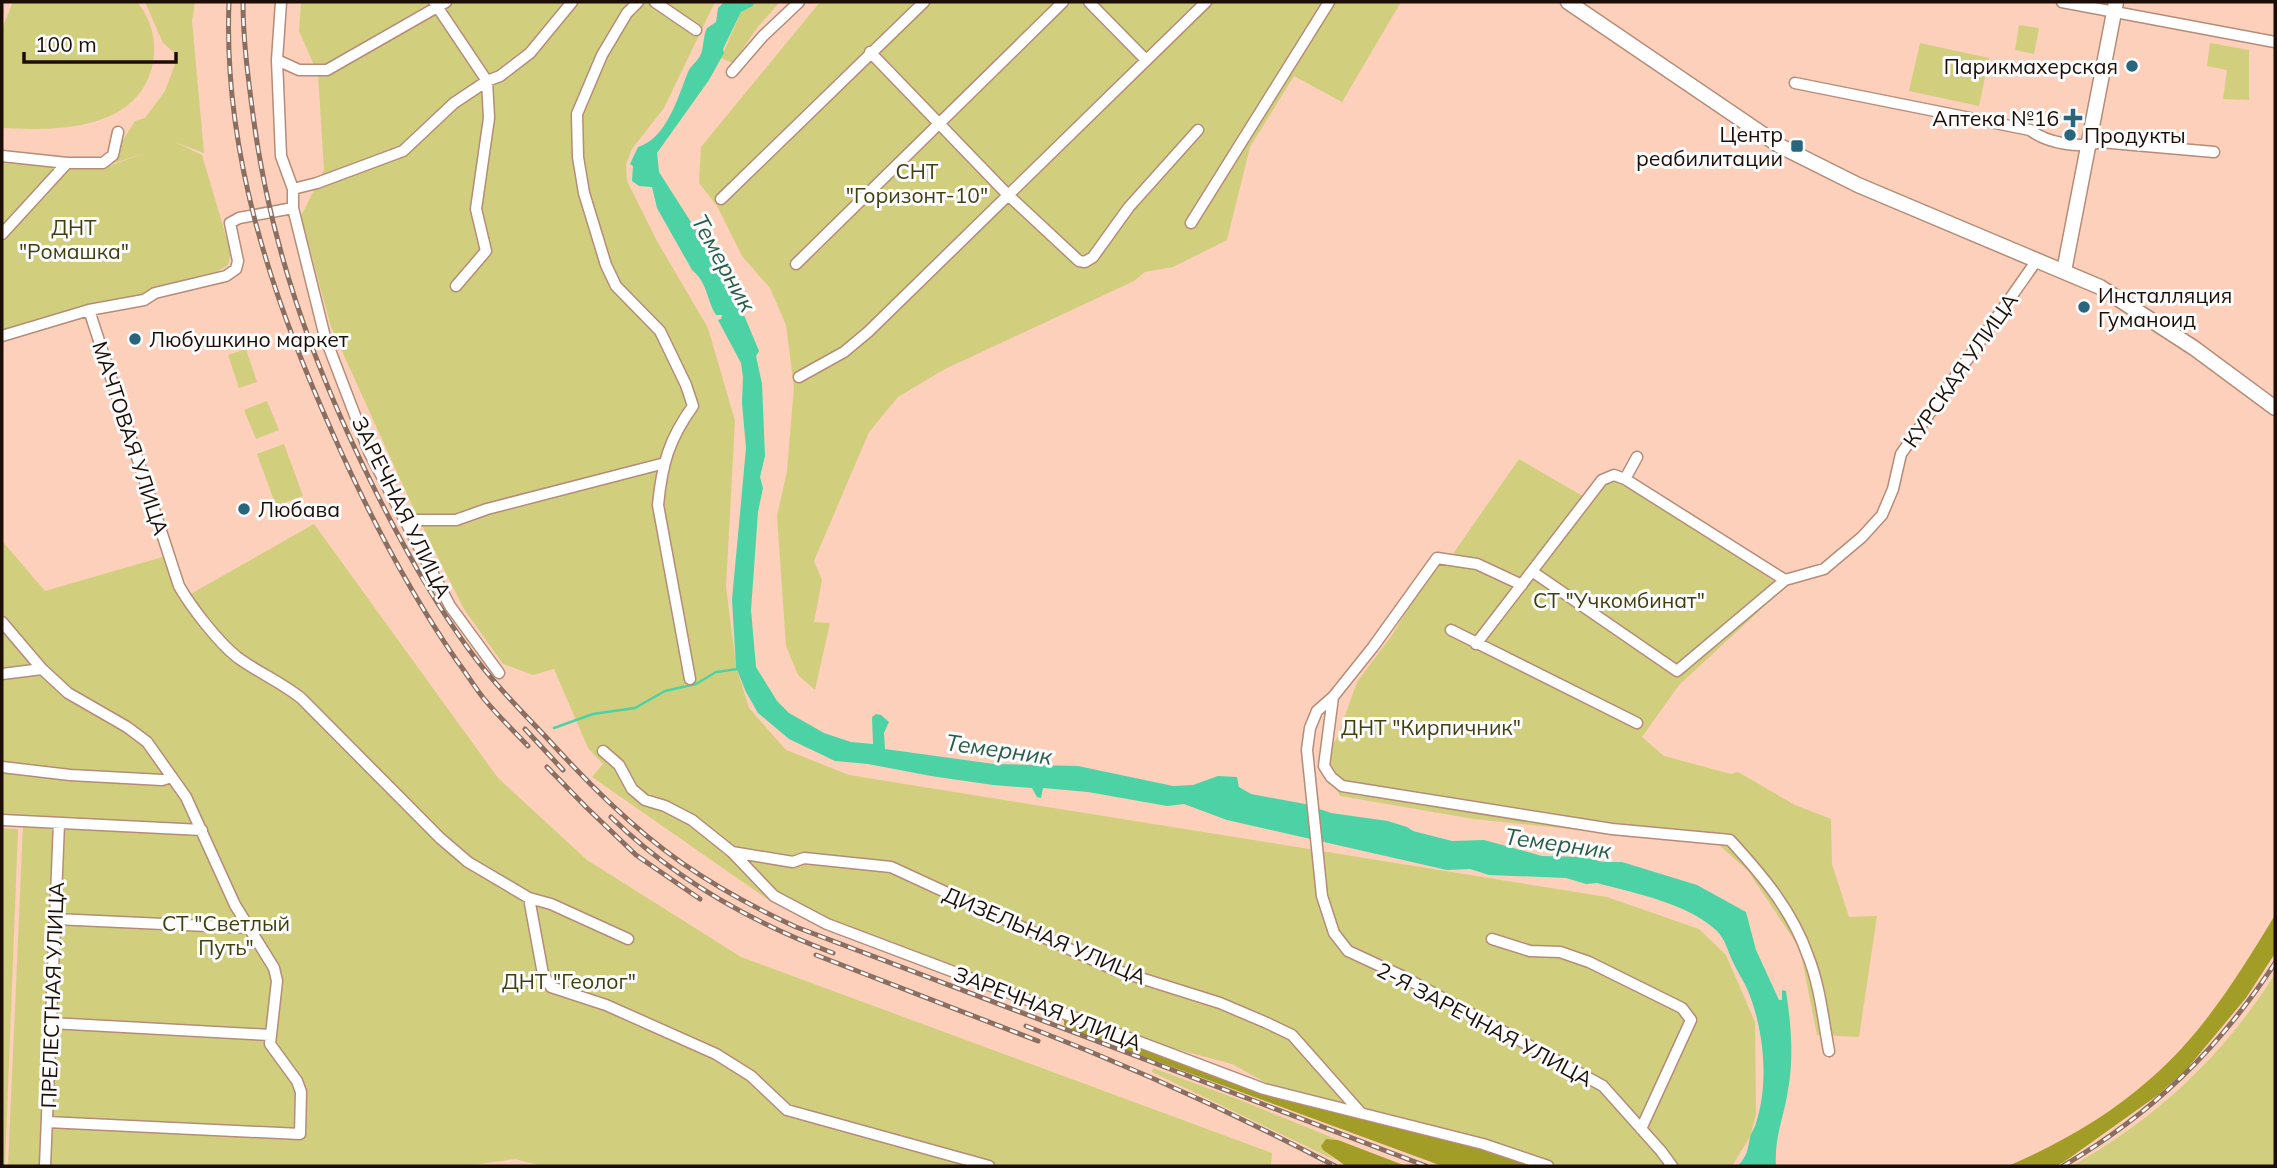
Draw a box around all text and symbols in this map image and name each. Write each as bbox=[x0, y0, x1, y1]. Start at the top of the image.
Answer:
scale bar bbox=[24, 21, 177, 65]
text: 100 m bbox=[35, 31, 97, 57]
place label: Парикмахерская bbox=[1944, 53, 2118, 79]
marker: Парикмахерская bbox=[2124, 58, 2140, 74]
place label: Аптека №16 bbox=[1932, 105, 2059, 131]
marker: Аптека №16 bbox=[2065, 110, 2081, 126]
place label: Центр реабилитации bbox=[1636, 121, 1783, 171]
place label: Продукты bbox=[2084, 122, 2186, 148]
marker: Продукты bbox=[2062, 127, 2078, 143]
marker: Центр реабилитации bbox=[1789, 138, 1805, 154]
park label: СНТ "Горизонт-10" bbox=[846, 158, 988, 208]
water label: Темерник bbox=[685, 209, 763, 317]
park label: ДНТ "Ромашка" bbox=[19, 214, 129, 264]
place label: Инсталляция Гуманоид bbox=[2098, 282, 2232, 332]
street label: КУРСКАЯ УЛИЦА bbox=[1897, 287, 2023, 452]
marker: Инсталляция Гуманоид bbox=[2076, 299, 2092, 315]
place label: Любушкино маркет bbox=[149, 326, 349, 352]
marker: Любушкино маркет bbox=[127, 331, 143, 347]
street label: МАЧТОВАЯ УЛИЦА bbox=[87, 338, 175, 539]
street label: ЗАРЕЧНАЯ УЛИЦА bbox=[347, 412, 458, 603]
place label: Любава bbox=[258, 496, 340, 522]
marker: Любава bbox=[236, 501, 252, 517]
park label: СТ "Учкомбинат" bbox=[1533, 587, 1705, 613]
park label: ДНТ "Кирпичник" bbox=[1341, 714, 1521, 740]
water label: Темерник bbox=[944, 727, 1055, 771]
water label: Темерник bbox=[1503, 821, 1614, 865]
street label: ДИЗЕЛЬНАЯ УЛИЦА bbox=[939, 880, 1151, 990]
street label: ПРЕЛЕСТНАЯ УЛИЦА bbox=[35, 881, 69, 1109]
park label: СТ "Светлый Путь" bbox=[162, 910, 290, 960]
street label: 2-Я ЗАРЕЧНАЯ УЛИЦА bbox=[1373, 956, 1598, 1092]
street label: ЗАРЕЧНАЯ УЛИЦА bbox=[951, 960, 1146, 1056]
park label: ДНТ "Геолог" bbox=[502, 968, 636, 994]

